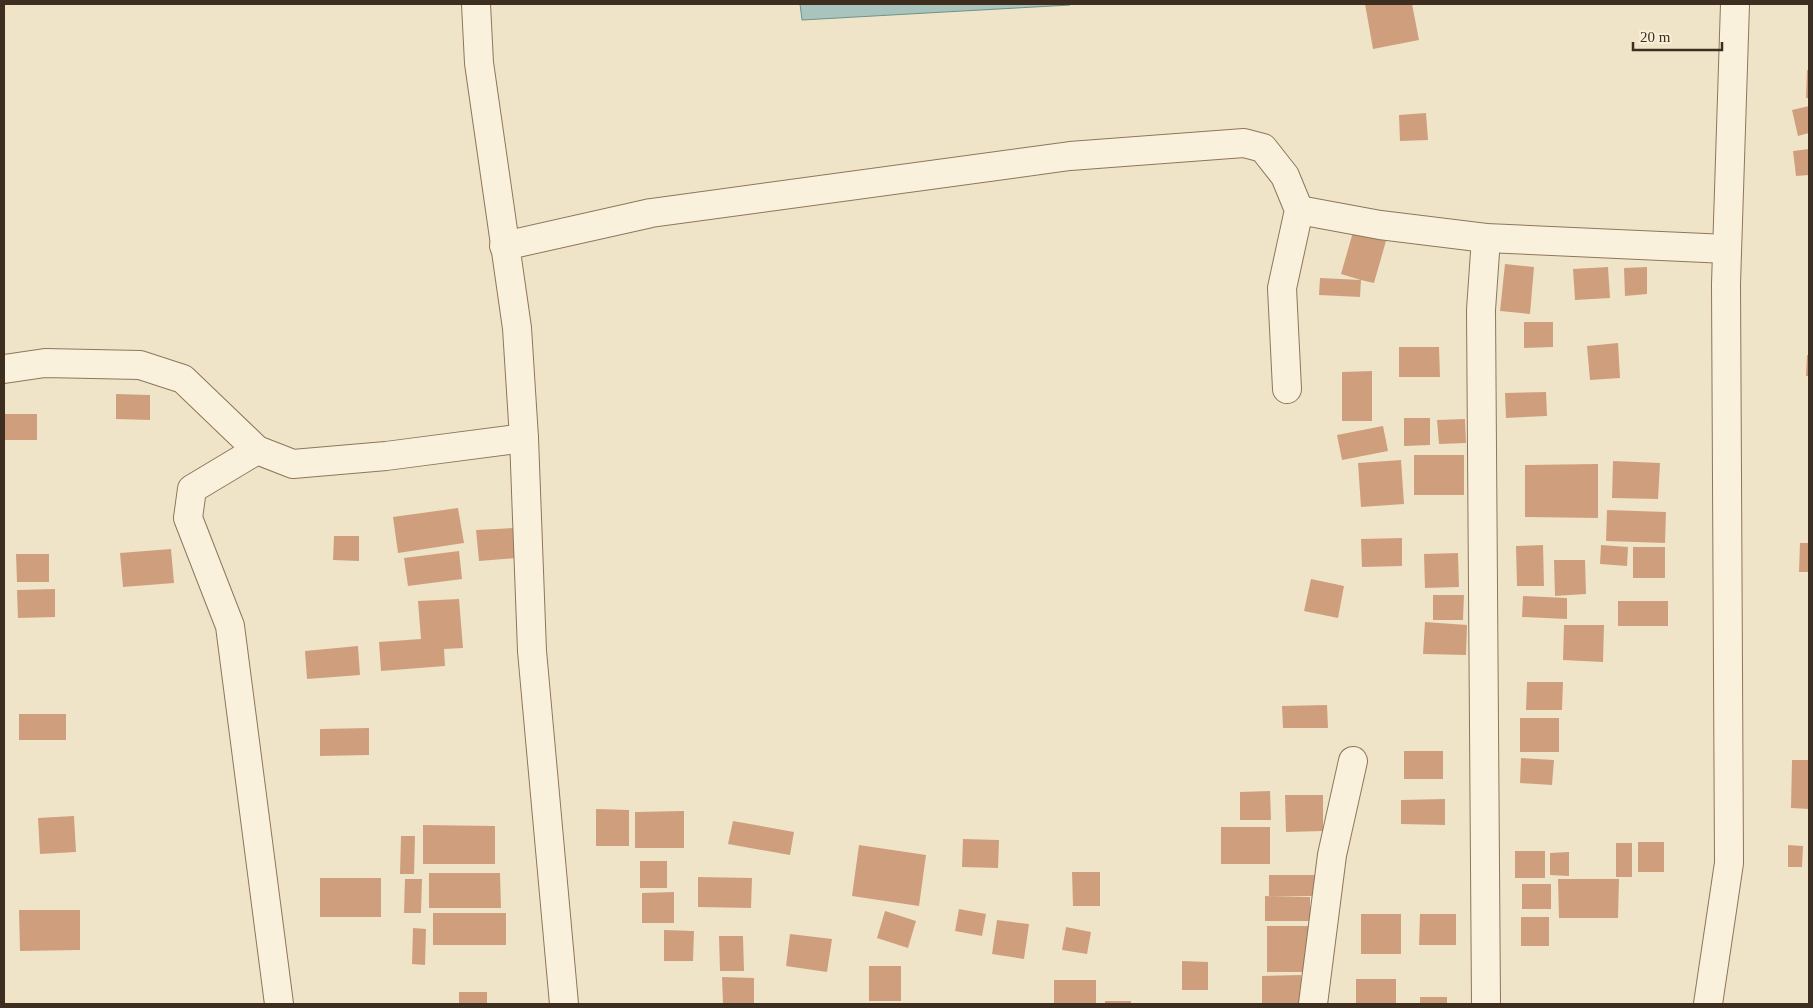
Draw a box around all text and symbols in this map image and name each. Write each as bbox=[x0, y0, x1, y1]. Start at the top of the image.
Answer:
scale bar bbox=[1633, 20, 1722, 52]
text: 20 m bbox=[1640, 29, 1671, 45]

